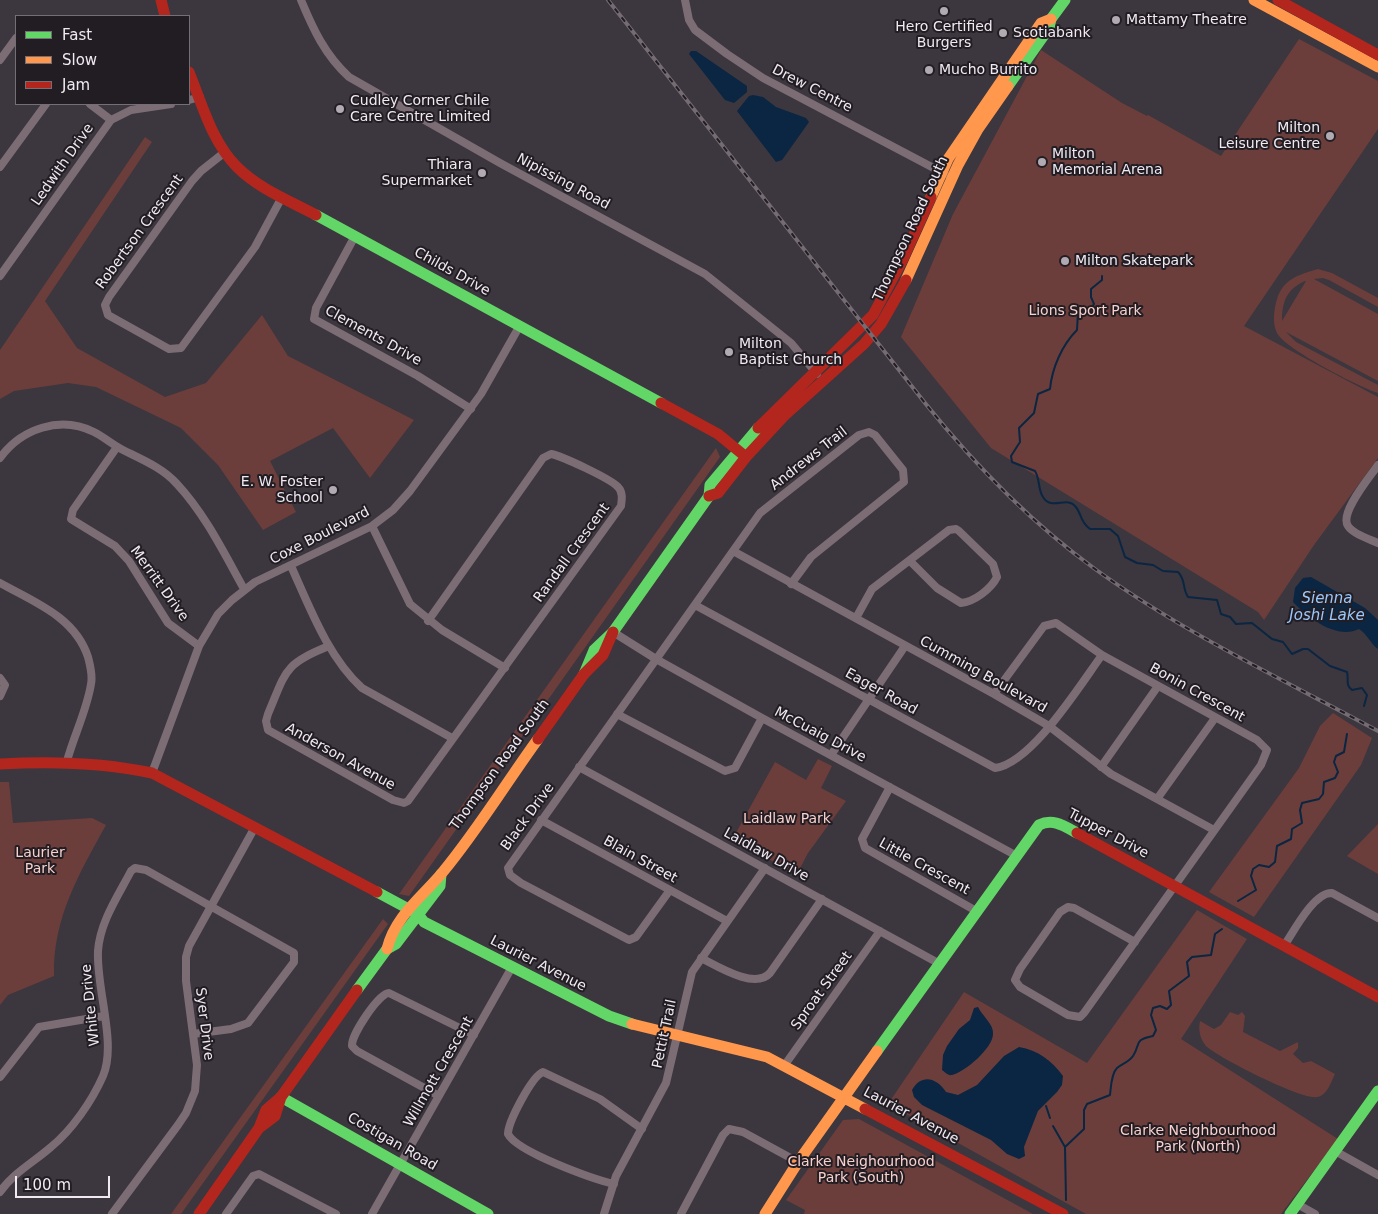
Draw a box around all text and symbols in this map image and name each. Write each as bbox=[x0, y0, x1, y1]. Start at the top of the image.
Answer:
marker: Hero Certified Burgers bbox=[938, 5, 950, 17]
place label: Mattamy Theatre bbox=[1126, 12, 1247, 28]
marker: Mattamy Theatre bbox=[1110, 14, 1122, 26]
legend bbox=[15, 15, 190, 105]
place label: Hero Certified Burgers bbox=[895, 19, 993, 52]
place label: Scotiabank bbox=[1013, 25, 1091, 41]
text: Fast bbox=[62, 26, 92, 44]
marker: Scotiabank bbox=[997, 27, 1009, 39]
text: Slow bbox=[62, 51, 97, 69]
street label: Drew Centre bbox=[769, 62, 855, 116]
place label: Mucho Burrito bbox=[939, 62, 1037, 78]
marker: Mucho Burrito bbox=[923, 64, 935, 76]
text: Jam bbox=[62, 76, 90, 94]
place label: Cudley Corner Chile Care Centre Limited bbox=[350, 93, 490, 125]
marker: Cudley Corner Chile Care Centre Limited bbox=[334, 103, 346, 115]
place label: Milton Leisure Centre bbox=[1218, 120, 1320, 152]
street label: Ledwith Drive bbox=[28, 121, 98, 209]
marker: Milton Leisure Centre bbox=[1324, 130, 1336, 142]
place label: Milton Memorial Arena bbox=[1052, 146, 1163, 178]
street label: Nipissing Road bbox=[514, 150, 612, 214]
street label: Thompson Road South bbox=[870, 154, 952, 304]
marker: Milton Memorial Arena bbox=[1036, 156, 1048, 168]
place label: Thiara Supermarket bbox=[382, 157, 472, 190]
marker: Thiara Supermarket bbox=[476, 167, 488, 179]
street label: Robertson Crescent bbox=[93, 171, 187, 293]
street label: Childs Drive bbox=[411, 244, 493, 300]
place label: Milton Skatepark bbox=[1075, 253, 1193, 269]
marker: Milton Skatepark bbox=[1059, 255, 1071, 267]
street label: Clements Drive bbox=[322, 302, 424, 370]
park label: Lions Sport Park bbox=[1028, 303, 1142, 319]
place label: Milton Baptist Church bbox=[739, 336, 842, 368]
marker: Milton Baptist Church bbox=[723, 346, 735, 358]
street label: Andrews Trail bbox=[767, 424, 851, 494]
place label: E. W. Foster School bbox=[241, 474, 323, 507]
marker: E. W. Foster School bbox=[327, 484, 339, 496]
street label: Randall Crescent bbox=[530, 500, 614, 606]
street label: Coxe Boulevard bbox=[267, 504, 373, 568]
street label: Merritt Drive bbox=[126, 543, 192, 625]
water label: Sienna Joshi Lake bbox=[1289, 590, 1365, 625]
street label: Cumming Boulevard bbox=[916, 633, 1050, 717]
street label: Bonin Crescent bbox=[1147, 660, 1247, 726]
street label: Eager Road bbox=[842, 665, 920, 719]
street label: Thompson Road South bbox=[447, 696, 553, 834]
street label: McCuaig Drive bbox=[771, 704, 869, 766]
street label: Anderson Avenue bbox=[282, 720, 398, 794]
street label: Black Drive bbox=[498, 780, 558, 854]
street label: Tupper Drive bbox=[1065, 806, 1151, 862]
park label: Laidlaw Park bbox=[743, 811, 831, 827]
street label: Laidlaw Drive bbox=[720, 825, 812, 885]
street label: Blain Street bbox=[600, 833, 680, 887]
street label: Little Crescent bbox=[876, 835, 972, 899]
park label: Laurier Park bbox=[15, 845, 65, 878]
street label: Laurier Avenue bbox=[487, 933, 589, 995]
street label: Sproat Street bbox=[788, 949, 856, 1033]
street label: White Drive bbox=[78, 963, 104, 1047]
street label: Syer Drive bbox=[191, 987, 217, 1061]
street label: Pettit Trail bbox=[650, 998, 680, 1070]
street label: Willmott Crescent bbox=[401, 1014, 477, 1130]
street label: Laurier Avenue bbox=[860, 1084, 962, 1148]
street label: Costigan Road bbox=[344, 1109, 440, 1175]
park label: Clarke Neighbourhood Park (North) bbox=[1120, 1123, 1276, 1156]
park label: Clarke Neighourhood Park (South) bbox=[787, 1154, 935, 1186]
scale bar bbox=[18, 1166, 112, 1198]
text: 100 m bbox=[23, 1176, 71, 1194]

